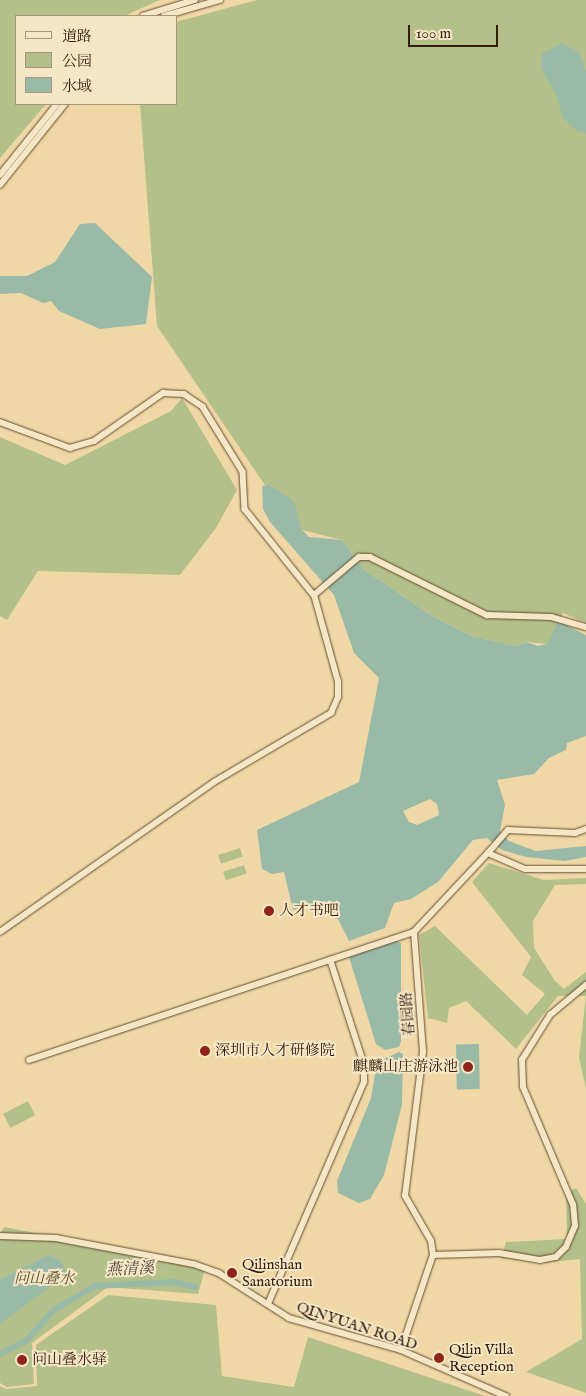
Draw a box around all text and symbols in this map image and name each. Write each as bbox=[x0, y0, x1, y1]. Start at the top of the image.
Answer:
legend bbox=[15, 15, 178, 105]
scale bar bbox=[411, 15, 501, 47]
text: 100 m bbox=[416, 24, 451, 43]
text: 道路 bbox=[62, 27, 92, 46]
text: 公园 bbox=[62, 52, 92, 71]
text: 水域 bbox=[62, 77, 92, 96]
place label: 人才书吧 bbox=[279, 902, 339, 920]
marker: 人才书吧 bbox=[263, 905, 275, 917]
street label: 春园路 bbox=[397, 991, 419, 1037]
place label: 深圳市人才研修院 bbox=[215, 1042, 335, 1060]
marker: 深圳市人才研修院 bbox=[199, 1045, 211, 1057]
place label: 麒麟山庄游泳池 bbox=[353, 1058, 458, 1076]
marker: 麒麟山庄游泳池 bbox=[462, 1061, 474, 1073]
place label: Qilinshan Sanatorium bbox=[242, 1255, 313, 1290]
water label: 燕清溪 bbox=[106, 1259, 154, 1281]
marker: Qilinshan Sanatorium bbox=[226, 1267, 238, 1279]
park label: 问山叠水 bbox=[14, 1270, 74, 1288]
street label: QINYUAN ROAD bbox=[294, 1298, 420, 1354]
place label: Qilin Villa Reception bbox=[449, 1340, 514, 1375]
place label: 问山叠水驿 bbox=[32, 1351, 107, 1369]
marker: Qilin Villa Reception bbox=[433, 1352, 445, 1364]
marker: 问山叠水驿 bbox=[16, 1354, 28, 1366]

